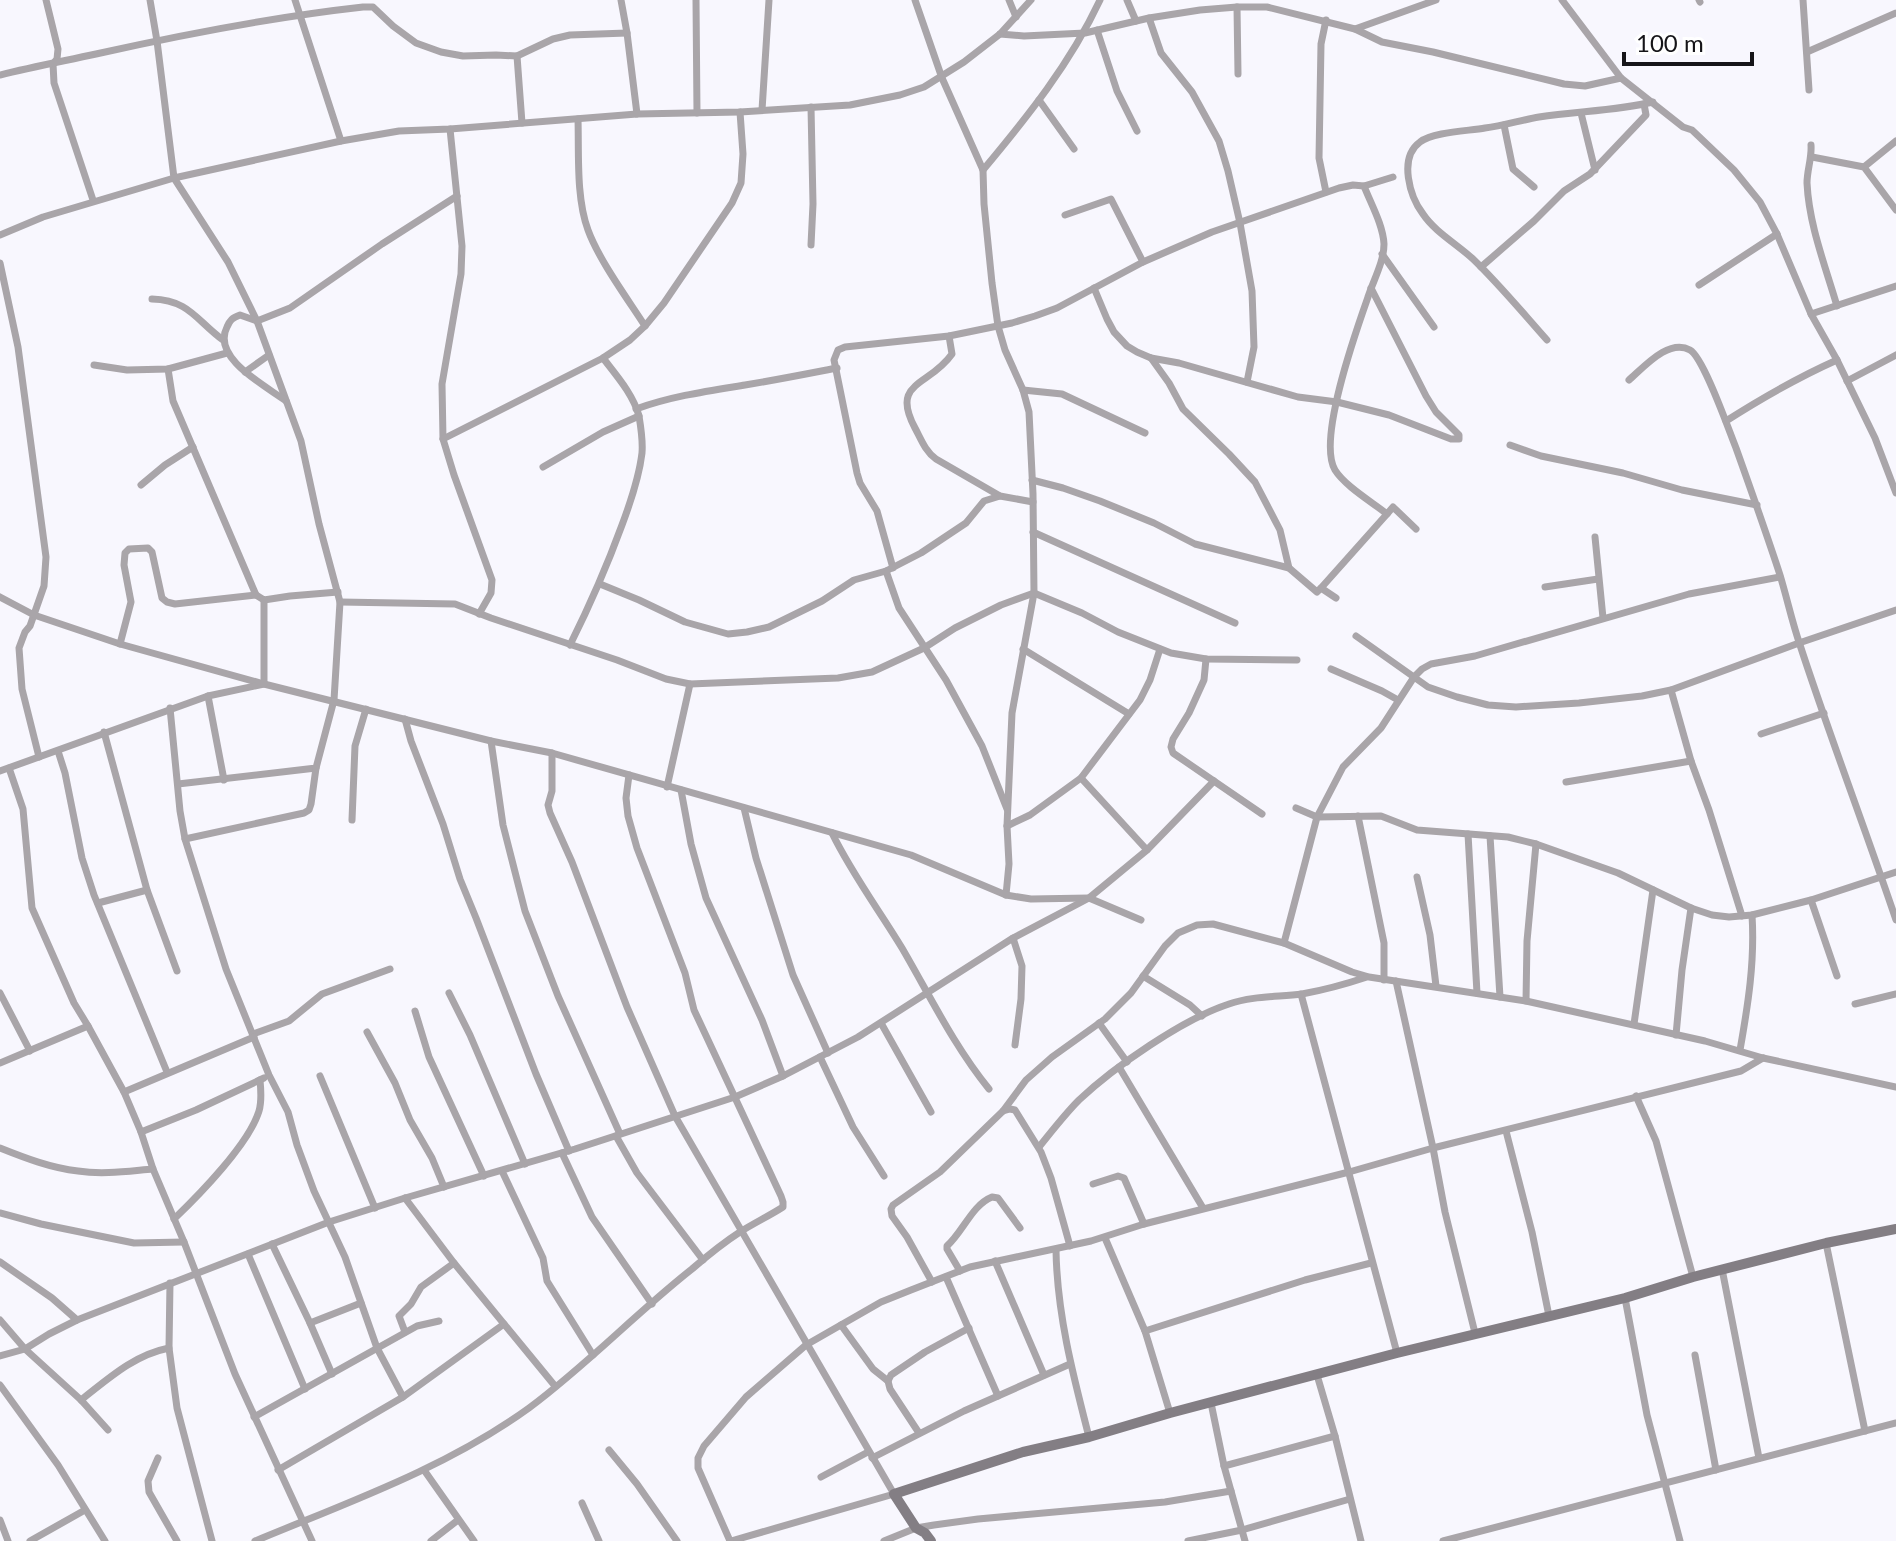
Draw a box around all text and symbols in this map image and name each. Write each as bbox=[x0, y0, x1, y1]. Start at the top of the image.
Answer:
scale bar bbox=[1624, 16, 1752, 66]
text: 100 m bbox=[1636, 28, 1704, 57]

